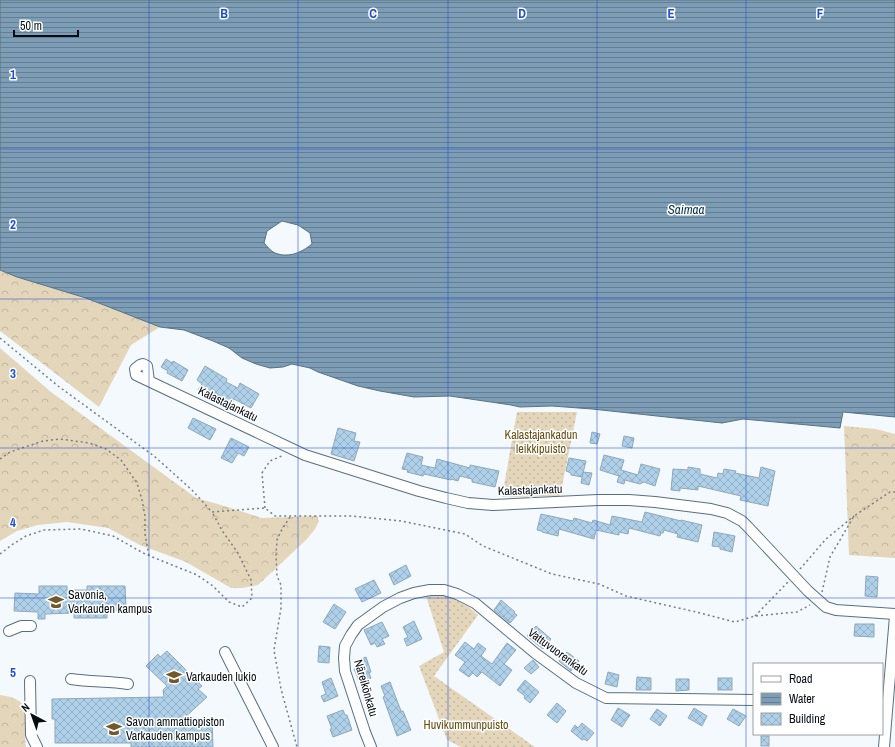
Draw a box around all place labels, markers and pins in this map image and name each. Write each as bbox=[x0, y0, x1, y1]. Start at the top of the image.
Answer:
place label: Savonia, Varkauden kampus bbox=[68, 587, 152, 617]
school or university icon: Savonia, Varkauden kampus bbox=[47, 593, 65, 611]
school or university icon: Varkauden lukio bbox=[165, 668, 183, 686]
place label: Varkauden lukio bbox=[186, 669, 256, 685]
place label: Savon ammattiopiston Varkauden kampus bbox=[126, 714, 224, 744]
school or university icon: Savon ammattiopiston Varkauden kampus bbox=[105, 720, 123, 738]

